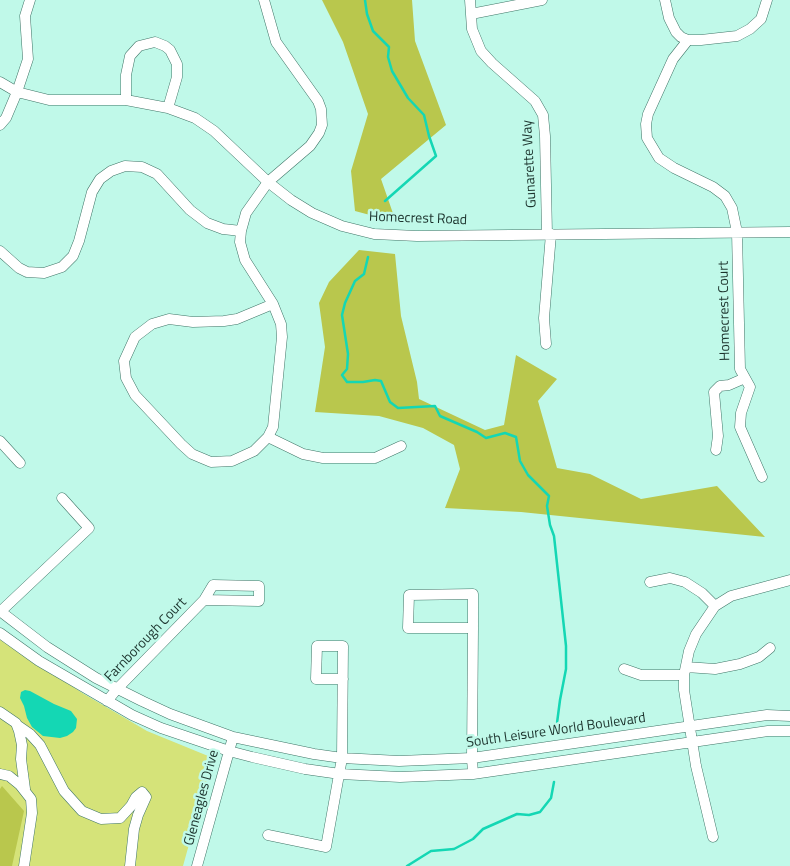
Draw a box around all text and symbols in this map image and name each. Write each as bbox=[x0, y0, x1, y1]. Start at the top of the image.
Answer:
street label: Gunarette Way bbox=[519, 120, 541, 208]
street label: Homecrest Road bbox=[369, 209, 467, 229]
street label: Homecrest Court bbox=[716, 261, 734, 361]
street label: Farnborough Court bbox=[102, 594, 190, 686]
street label: South Leisure World Boulevard bbox=[465, 710, 647, 752]
street label: Gleneagles Drive bbox=[181, 748, 223, 848]

